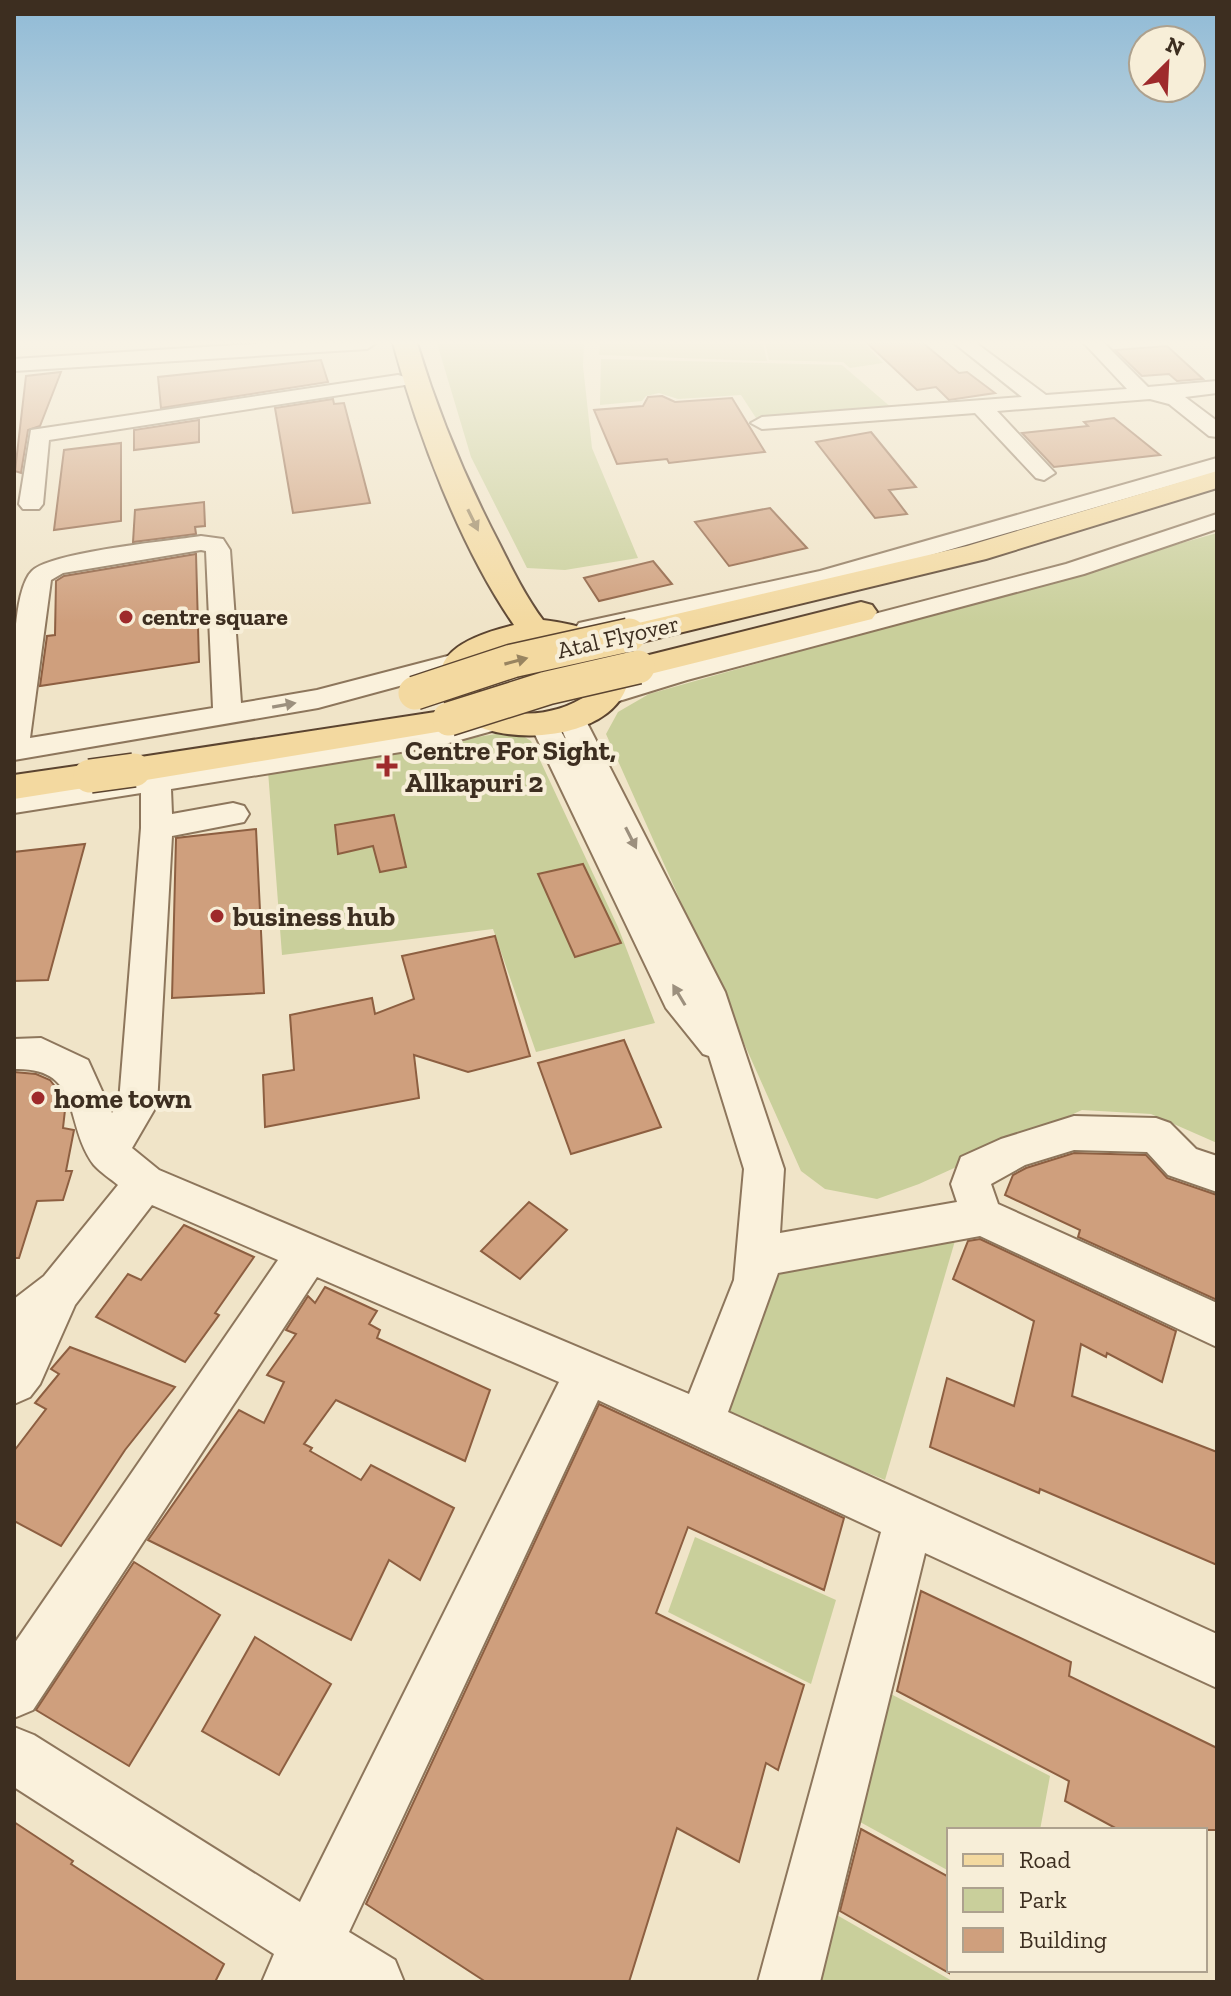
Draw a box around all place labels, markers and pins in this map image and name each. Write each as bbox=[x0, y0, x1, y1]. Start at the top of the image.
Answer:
place label: centre square bbox=[142, 602, 288, 631]
marker: centre square bbox=[117, 608, 135, 626]
place label: Centre For Sight, Allkapuri 2 bbox=[405, 734, 616, 799]
marker: Centre For Sight, Allkapuri 2 bbox=[376, 755, 398, 777]
place label: business hub bbox=[232, 900, 395, 933]
marker: business hub bbox=[208, 907, 226, 925]
place label: home town bbox=[54, 1082, 192, 1115]
marker: home town bbox=[29, 1089, 47, 1107]

